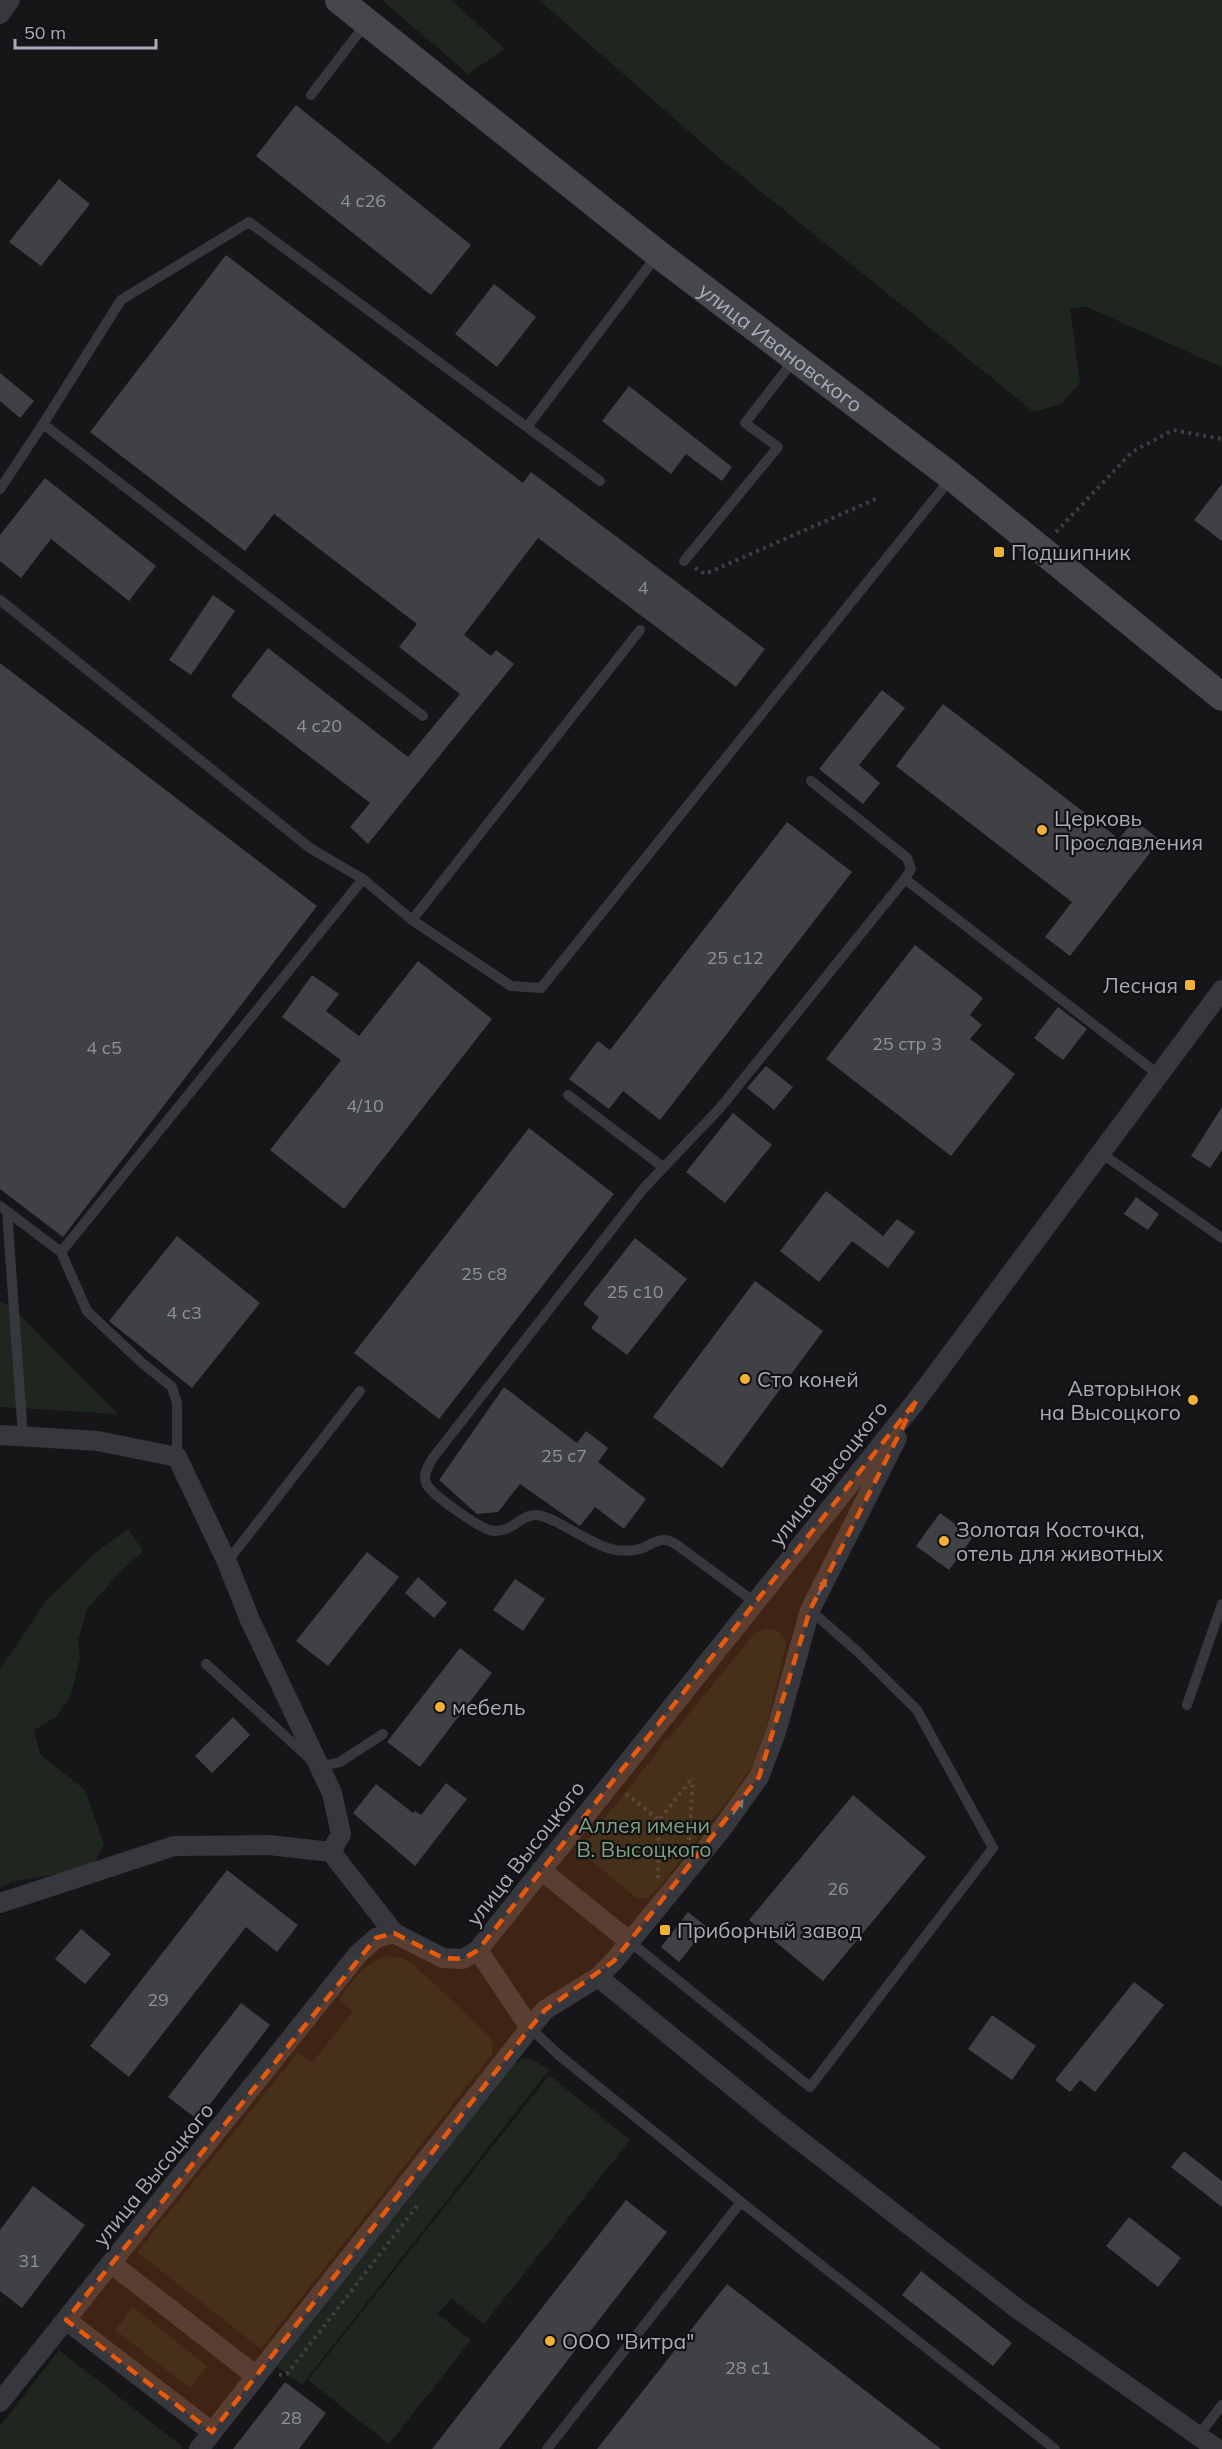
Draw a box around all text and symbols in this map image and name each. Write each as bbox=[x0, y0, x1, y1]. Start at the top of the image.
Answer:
scale bar bbox=[15, 12, 156, 50]
text: 50 m bbox=[24, 21, 66, 44]
house number: 4 с26 bbox=[340, 189, 386, 212]
street label: улица Ивановского bbox=[694, 277, 868, 418]
place label: Подшипник bbox=[1011, 539, 1131, 565]
marker: Подшипник bbox=[992, 545, 1006, 559]
house number: 4 bbox=[638, 576, 649, 599]
house number: 4 с20 bbox=[296, 714, 342, 737]
place label: Церковь Прославления bbox=[1054, 805, 1203, 855]
marker: Церковь Прославления bbox=[1035, 823, 1049, 837]
house number: 25 с12 bbox=[707, 946, 764, 969]
place label: Лесная bbox=[1103, 972, 1178, 998]
marker: Лесная bbox=[1183, 978, 1197, 992]
house number: 25 стр 3 bbox=[872, 1032, 942, 1055]
house number: 4 с5 bbox=[86, 1036, 122, 1059]
house number: 4/10 bbox=[346, 1094, 384, 1117]
house number: 25 с8 bbox=[461, 1262, 507, 1285]
house number: 25 с10 bbox=[607, 1280, 664, 1303]
house number: 4 с3 bbox=[166, 1301, 202, 1324]
place label: Сто коней bbox=[757, 1366, 859, 1392]
marker: Сто коней bbox=[738, 1372, 752, 1386]
place label: Авторынок на Высоцкого bbox=[1040, 1375, 1182, 1425]
marker: Авторынок на Высоцкого bbox=[1186, 1393, 1200, 1407]
street label: улица Высоцкого bbox=[763, 1395, 893, 1551]
house number: 25 с7 bbox=[541, 1444, 587, 1467]
place label: Золотая Косточка, отель для животных bbox=[956, 1516, 1164, 1566]
marker: Золотая Косточка, отель для животных bbox=[937, 1534, 951, 1548]
one-way arrow bbox=[816, 1578, 826, 1596]
place label: мебель bbox=[452, 1694, 525, 1720]
marker: мебель bbox=[433, 1700, 447, 1714]
street label: улица Высоцкого bbox=[460, 1775, 590, 1931]
one-way arrow bbox=[732, 1799, 744, 1815]
park label: Аллея имени В. Высоцкого bbox=[577, 1812, 711, 1862]
house number: 26 bbox=[827, 1877, 849, 1900]
place label: Приборный завод bbox=[677, 1917, 862, 1943]
marker: Приборный завод bbox=[658, 1923, 672, 1937]
house number: 29 bbox=[147, 1988, 169, 2011]
street label: улица Высоцкого bbox=[87, 2097, 219, 2251]
house number: 31 bbox=[18, 2249, 40, 2272]
place label: ООО "Витра" bbox=[562, 2328, 695, 2354]
marker: ООО "Витра" bbox=[543, 2334, 557, 2348]
house number: 28 с1 bbox=[725, 2356, 771, 2379]
house number: 28 bbox=[280, 2406, 302, 2429]

